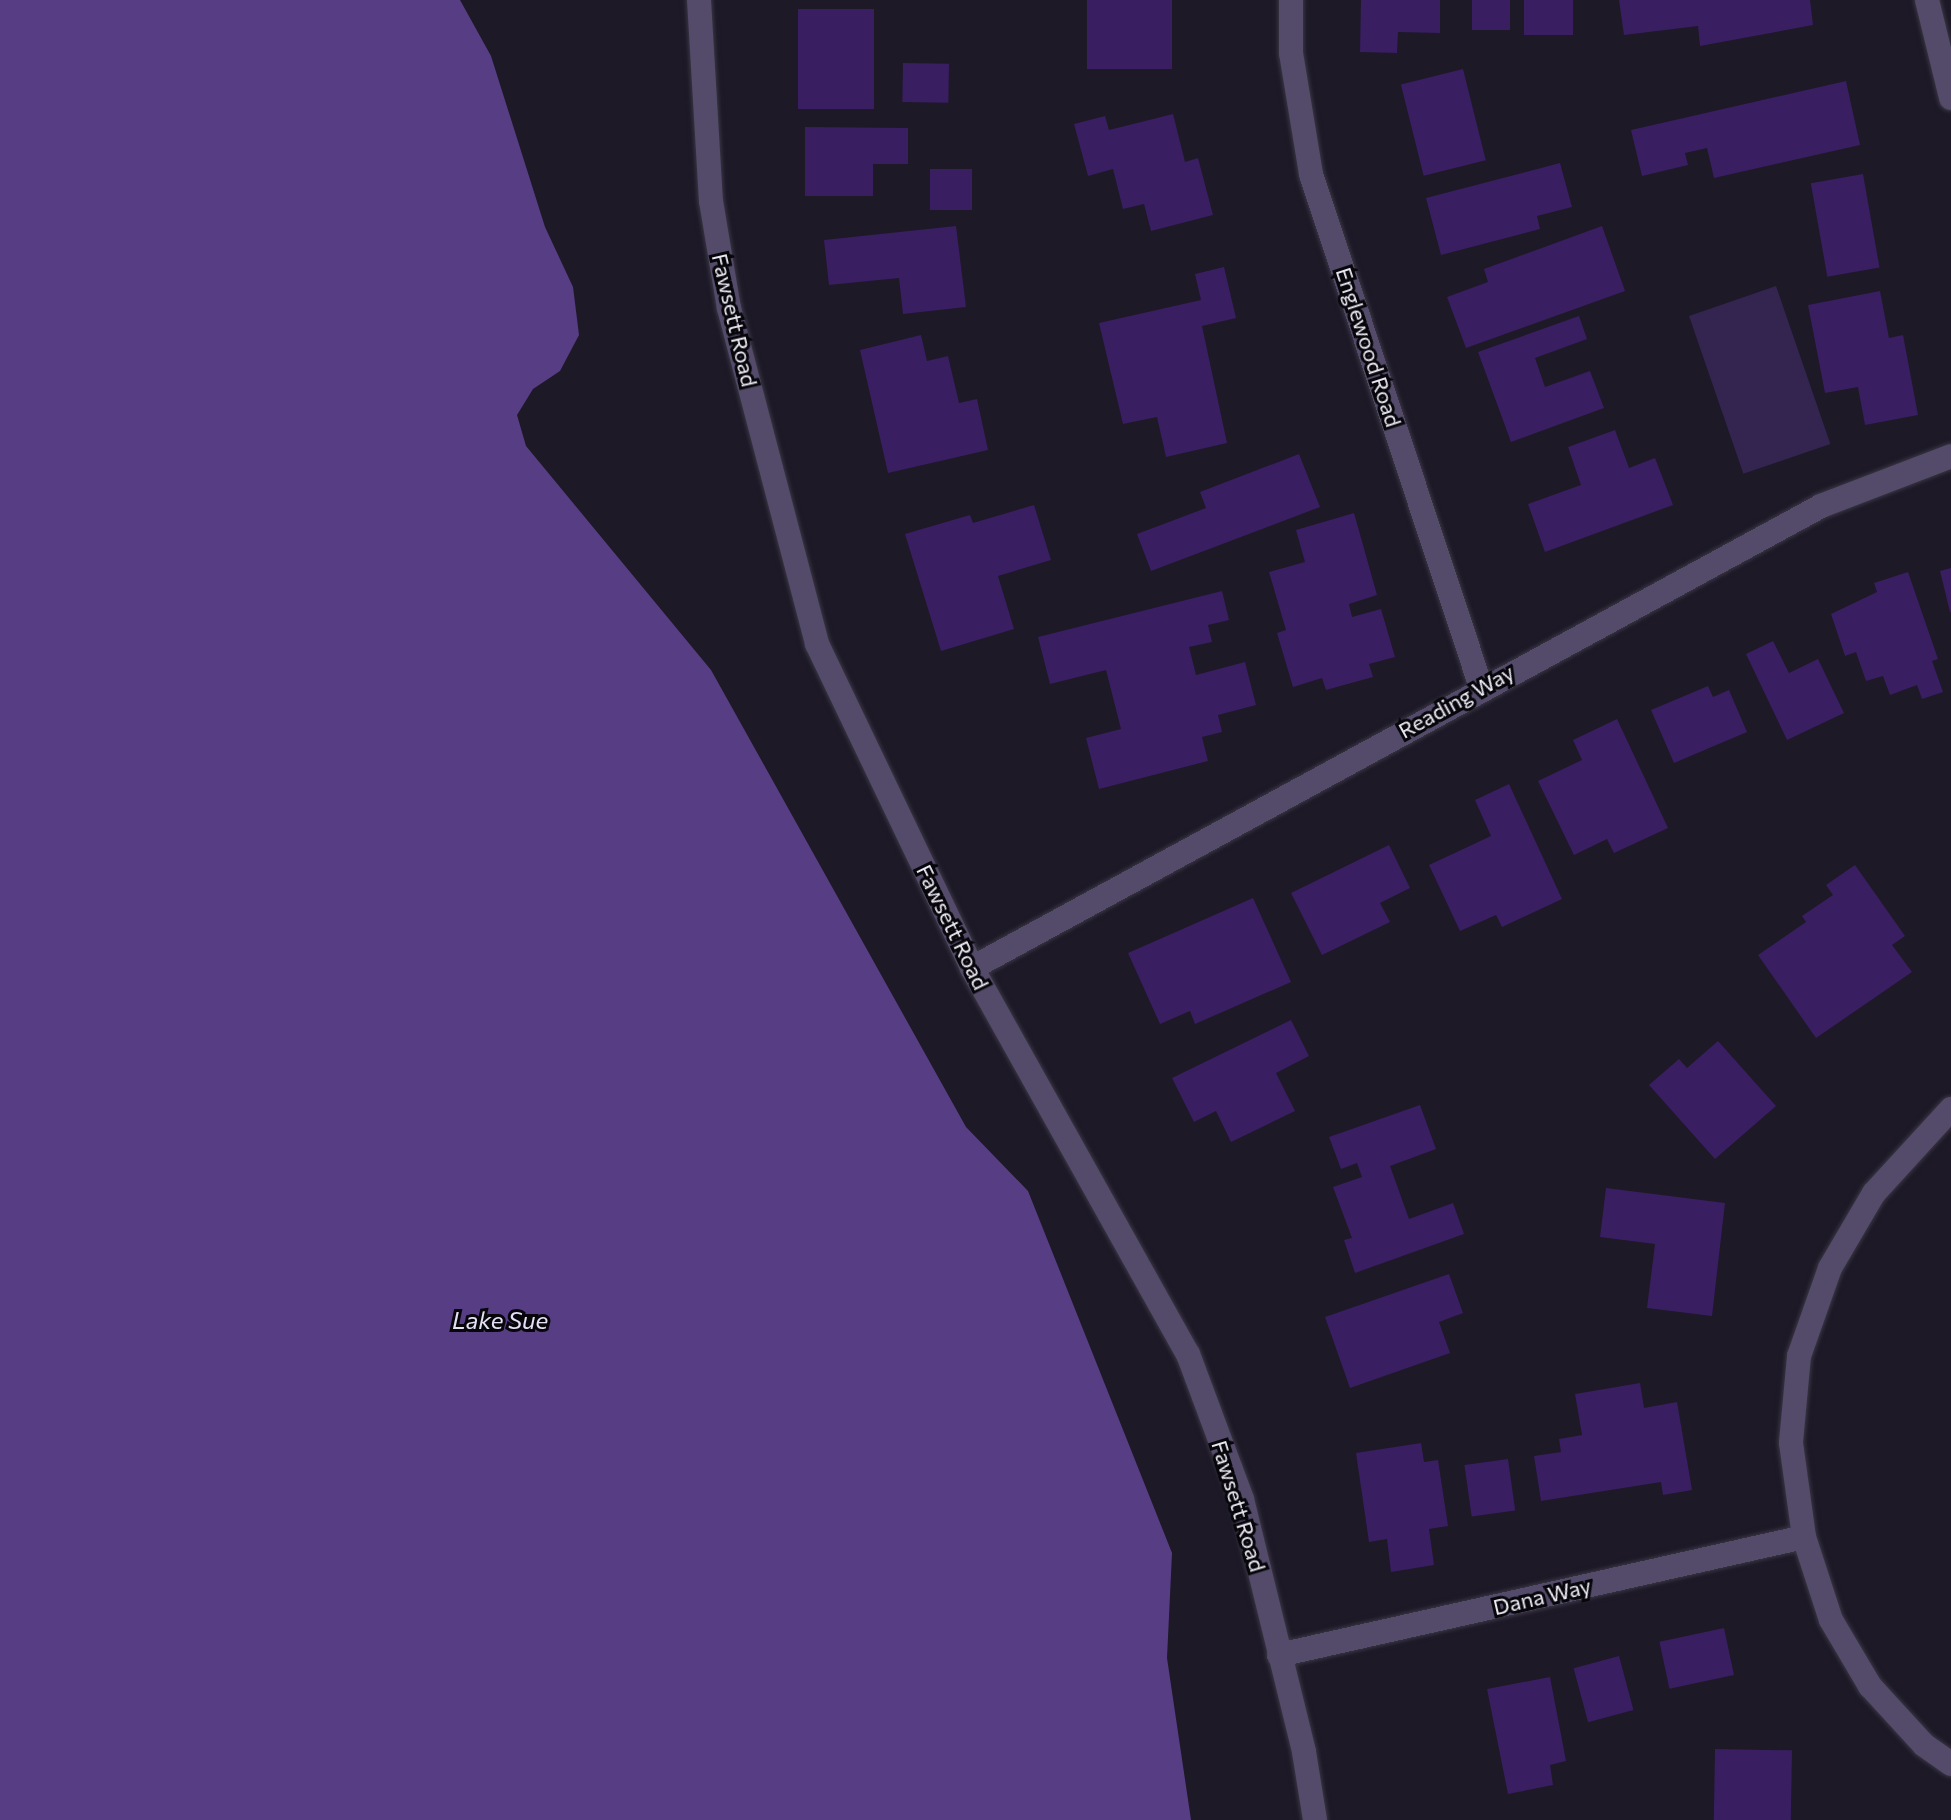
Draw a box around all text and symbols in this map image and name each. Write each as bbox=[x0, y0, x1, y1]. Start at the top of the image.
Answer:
street label: Fawsett Road bbox=[707, 251, 763, 389]
street label: Englewood Road bbox=[1331, 264, 1407, 430]
street label: Reading Way bbox=[1394, 658, 1518, 744]
street label: Fawsett Road bbox=[911, 860, 995, 994]
water label: Lake Sue bbox=[452, 1306, 548, 1334]
street label: Fawsett Road bbox=[1206, 1437, 1272, 1575]
street label: Dana Way bbox=[1490, 1572, 1594, 1620]

